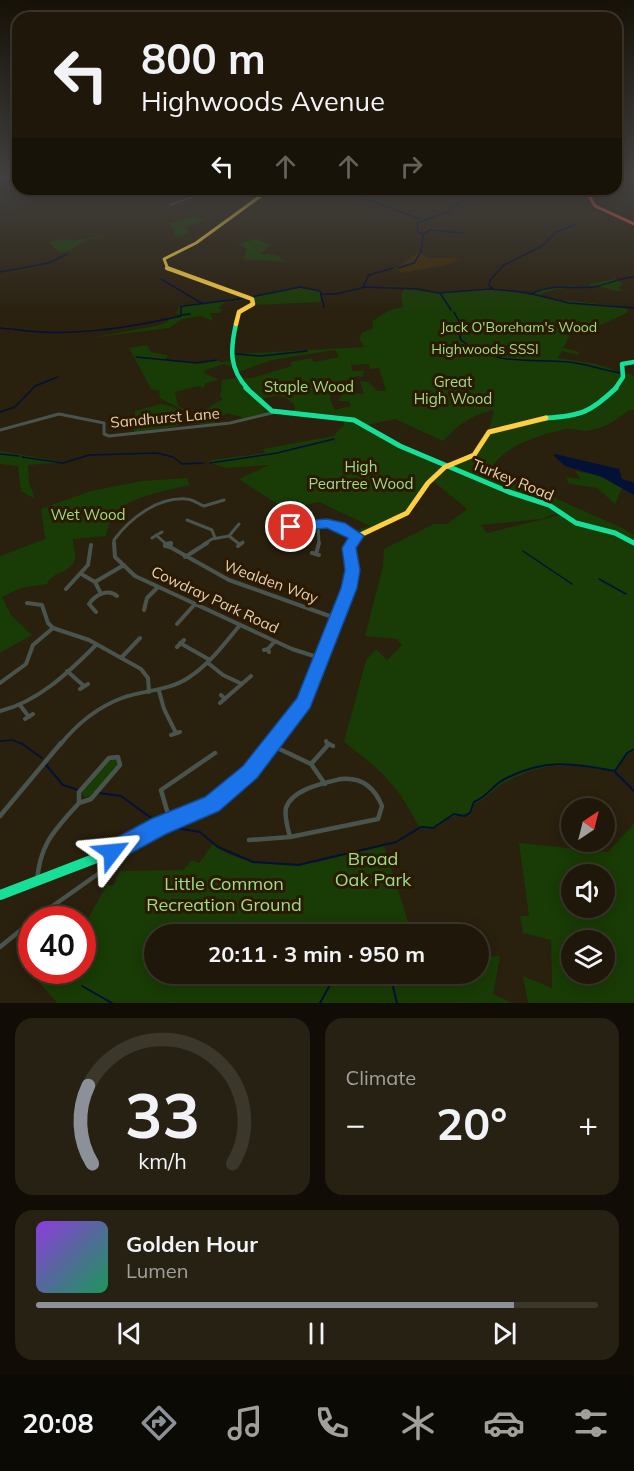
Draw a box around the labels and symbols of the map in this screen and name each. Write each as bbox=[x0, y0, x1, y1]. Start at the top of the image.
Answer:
park label: Jack O'Boreham's Wood bbox=[441, 318, 597, 336]
park label: Highwoods SSSI bbox=[431, 340, 539, 358]
park label: Great High Wood bbox=[414, 372, 492, 408]
park label: Staple Wood bbox=[264, 377, 354, 396]
street label: Sandhurst Lane bbox=[110, 403, 220, 432]
street label: Turkey Road bbox=[470, 455, 557, 505]
park label: High Peartree Wood bbox=[308, 457, 414, 493]
pin bbox=[265, 501, 316, 552]
park label: Wet Wood bbox=[50, 505, 126, 524]
street label: Wealden Way bbox=[221, 556, 321, 607]
street label: Cowdray Park Road bbox=[148, 562, 282, 637]
north arrow bbox=[561, 798, 615, 852]
position arrow bbox=[80, 820, 144, 884]
park label: Broad Oak Park bbox=[335, 847, 412, 891]
park label: Little Common Recreation Ground bbox=[146, 872, 302, 916]
speed limit sign: 40 bbox=[18, 906, 96, 984]

